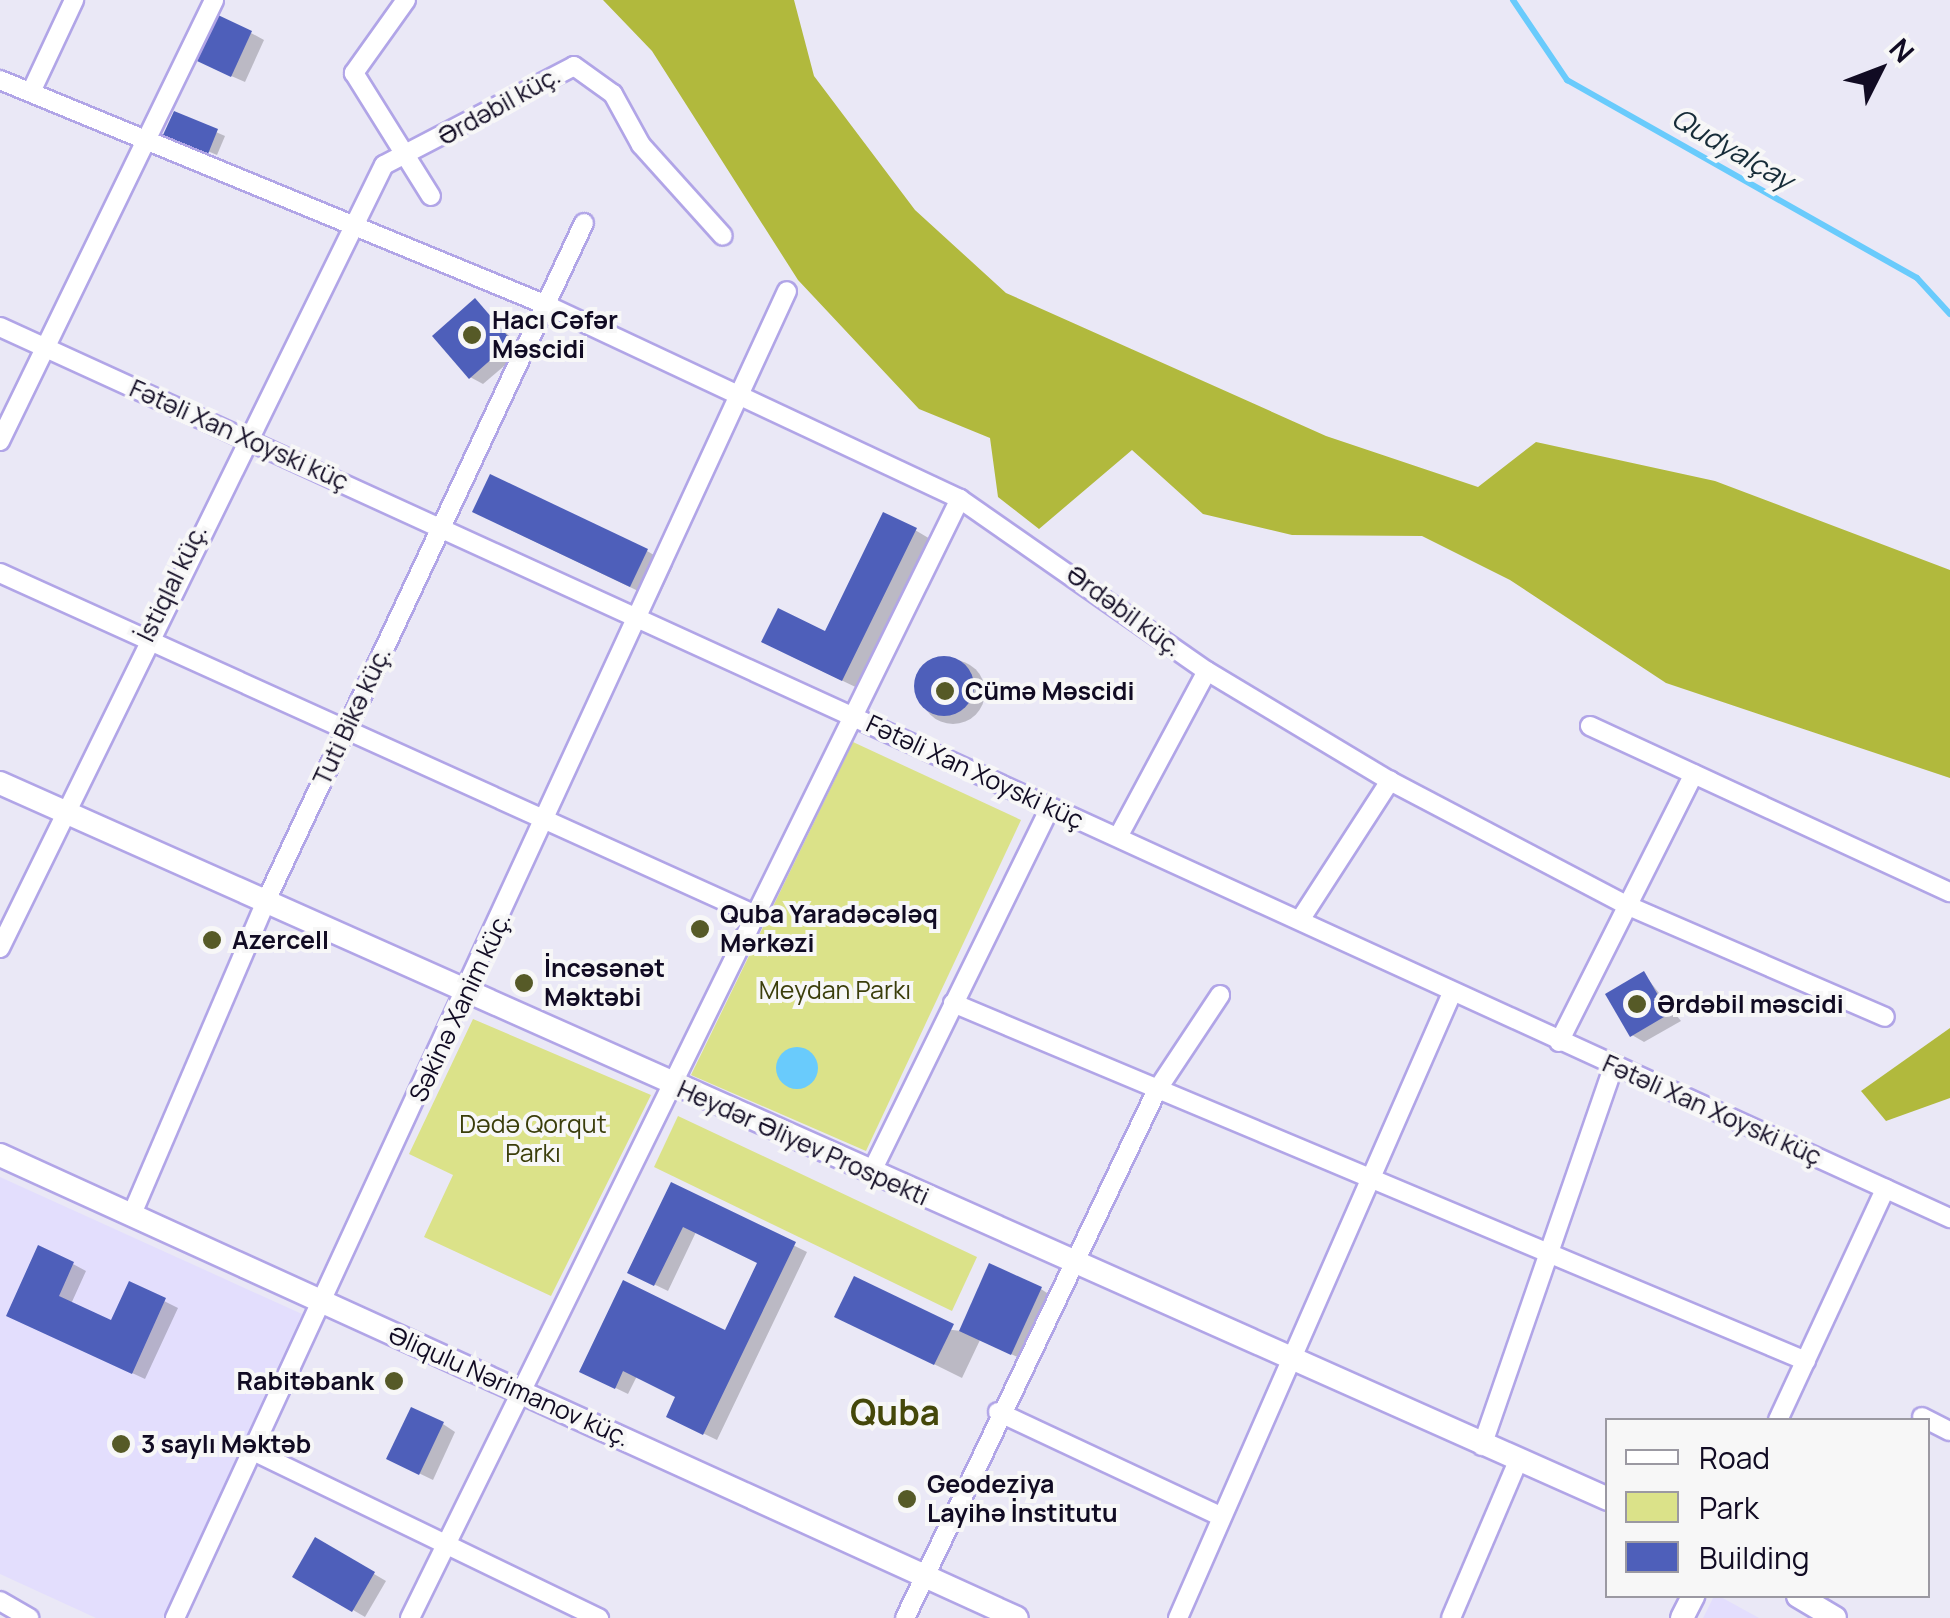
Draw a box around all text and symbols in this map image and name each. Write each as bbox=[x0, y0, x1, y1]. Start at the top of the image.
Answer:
north arrow bbox=[1830, 20, 1930, 120]
text: N bbox=[1881, 30, 1923, 70]
street label: Ərdəbil küç. bbox=[433, 60, 565, 152]
water label: Qudyalçay bbox=[1666, 100, 1800, 196]
place label: Hacı Cəfər Məscidi bbox=[492, 306, 618, 365]
marker: Hacı Cəfər Məscidi bbox=[461, 324, 483, 346]
street label: Fətəli Xan Xoyski küç bbox=[125, 373, 353, 497]
street label: İstiqlal küç. bbox=[131, 519, 213, 647]
street label: Ərdəbil küç. bbox=[1060, 559, 1188, 663]
street label: Tuti Bikə küç. bbox=[307, 642, 397, 790]
place label: Cümə Məscidi bbox=[965, 676, 1135, 706]
marker: Cümə Məscidi bbox=[934, 680, 956, 702]
street label: Fətəli Xan Xoyski küç bbox=[862, 709, 1088, 835]
place label: Quba Yaradəcələq Mərkəzi bbox=[720, 900, 938, 959]
street label: Səkinə Xanim küç. bbox=[403, 908, 517, 1106]
marker: Quba Yaradəcələq Mərkəzi bbox=[689, 918, 711, 940]
place label: Azercell bbox=[232, 925, 329, 955]
marker: Azercell bbox=[201, 929, 223, 951]
place label: İncəsənət Məktəbi bbox=[544, 954, 665, 1013]
marker: İncəsənət Məktəbi bbox=[513, 972, 535, 994]
park label: Meydan Parkı bbox=[759, 975, 911, 1005]
place label: Ərdəbil məscidi bbox=[1657, 989, 1844, 1019]
marker: Ərdəbil məscidi bbox=[1626, 993, 1648, 1015]
street label: Fətəli Xan Xoyski küç bbox=[1598, 1048, 1826, 1172]
street label: Heydər Əliyev Prospekti bbox=[673, 1074, 933, 1212]
park label: Dədə Qorqut Parkı bbox=[459, 1110, 607, 1169]
street label: Əliqulu Nərimanov küç. bbox=[384, 1319, 634, 1453]
place label: Rabitəbank bbox=[237, 1366, 374, 1396]
marker: Rabitəbank bbox=[383, 1370, 405, 1392]
district label: Quba bbox=[850, 1391, 940, 1433]
legend bbox=[1605, 1418, 1930, 1598]
place label: 3 saylı Məktəb bbox=[141, 1429, 311, 1459]
marker: 3 saylı Məktəb bbox=[110, 1433, 132, 1455]
text: Road bbox=[1699, 1437, 1770, 1478]
place label: Geodeziya Layihə İnstitutu bbox=[927, 1470, 1118, 1529]
text: Park bbox=[1699, 1487, 1759, 1528]
marker: Geodeziya Layihə İnstitutu bbox=[896, 1488, 918, 1510]
text: Building bbox=[1699, 1537, 1810, 1578]

